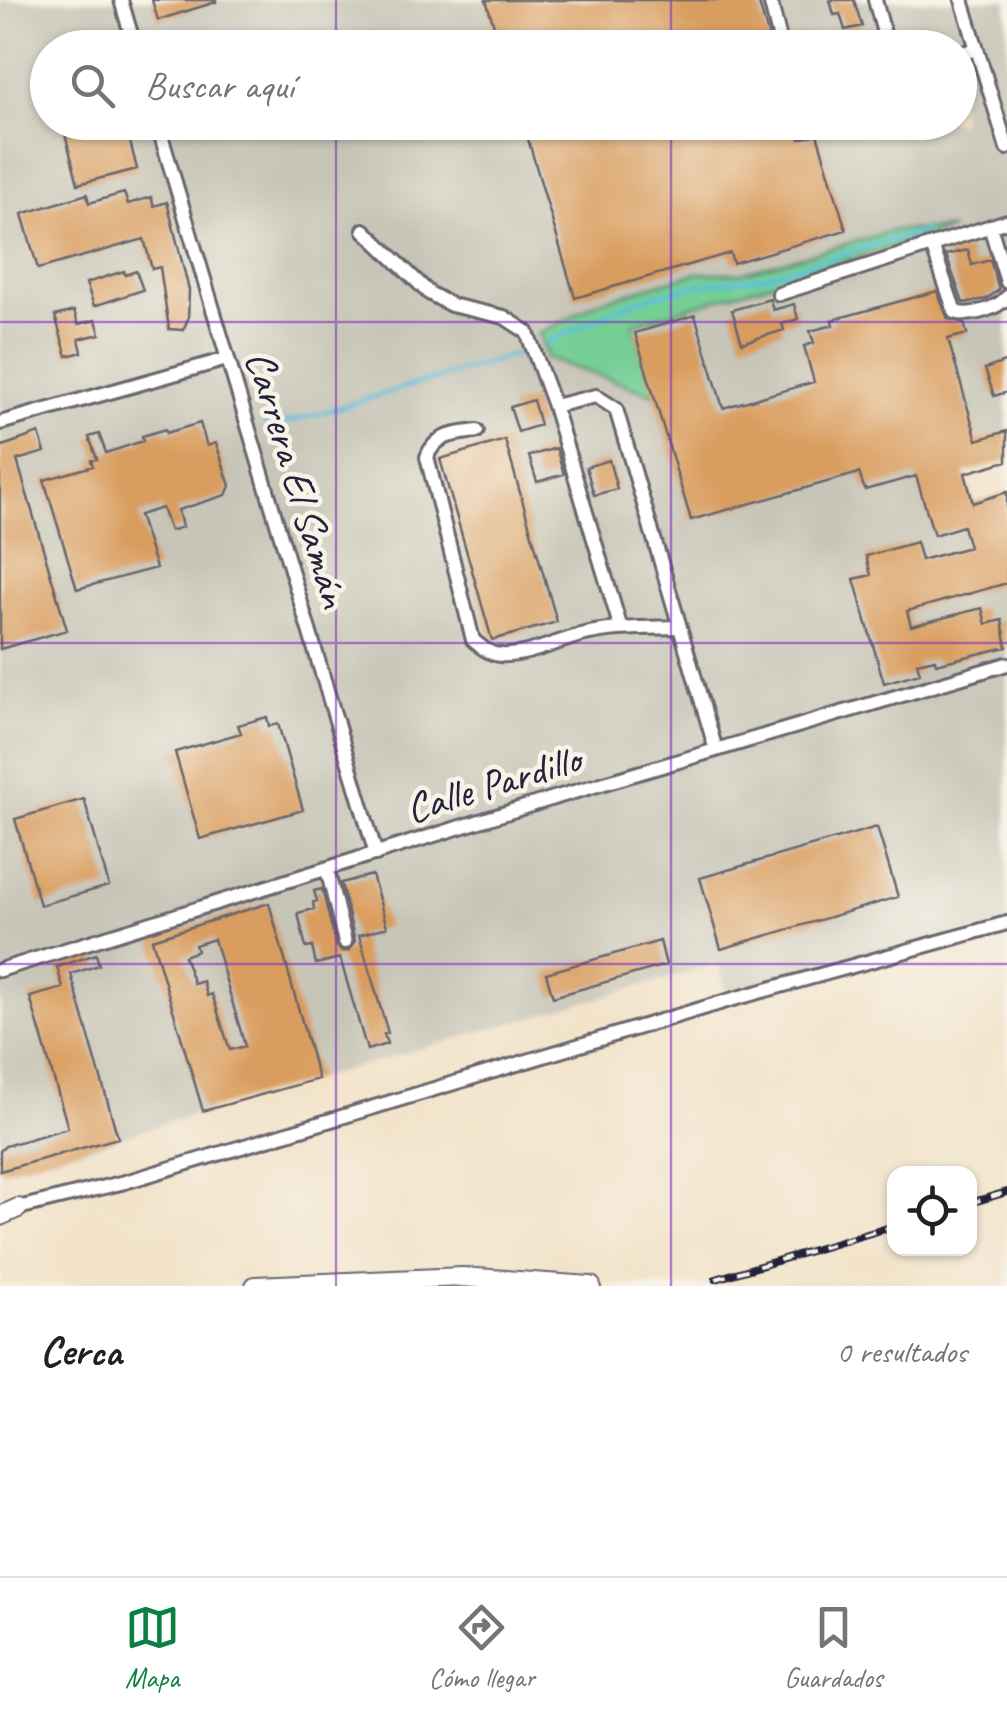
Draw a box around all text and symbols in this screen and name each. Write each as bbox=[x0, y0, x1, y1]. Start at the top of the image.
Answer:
search box bbox=[30, 30, 977, 140]
icon: search bbox=[65, 58, 120, 113]
text: Buscar aquí bbox=[145, 62, 294, 109]
street label: Carrera El Samán bbox=[233, 344, 361, 615]
street label: Calle Pardillo bbox=[399, 731, 591, 836]
map controls bbox=[887, 1166, 977, 1256]
button: locate bbox=[887, 1166, 977, 1256]
text: Cerca bbox=[40, 1325, 122, 1378]
text: 0 resultados bbox=[836, 1331, 967, 1372]
tab: Mapa bbox=[125, 1600, 180, 1695]
tab: Cómo llegar bbox=[429, 1600, 535, 1695]
tab: Guardados bbox=[784, 1600, 882, 1695]

